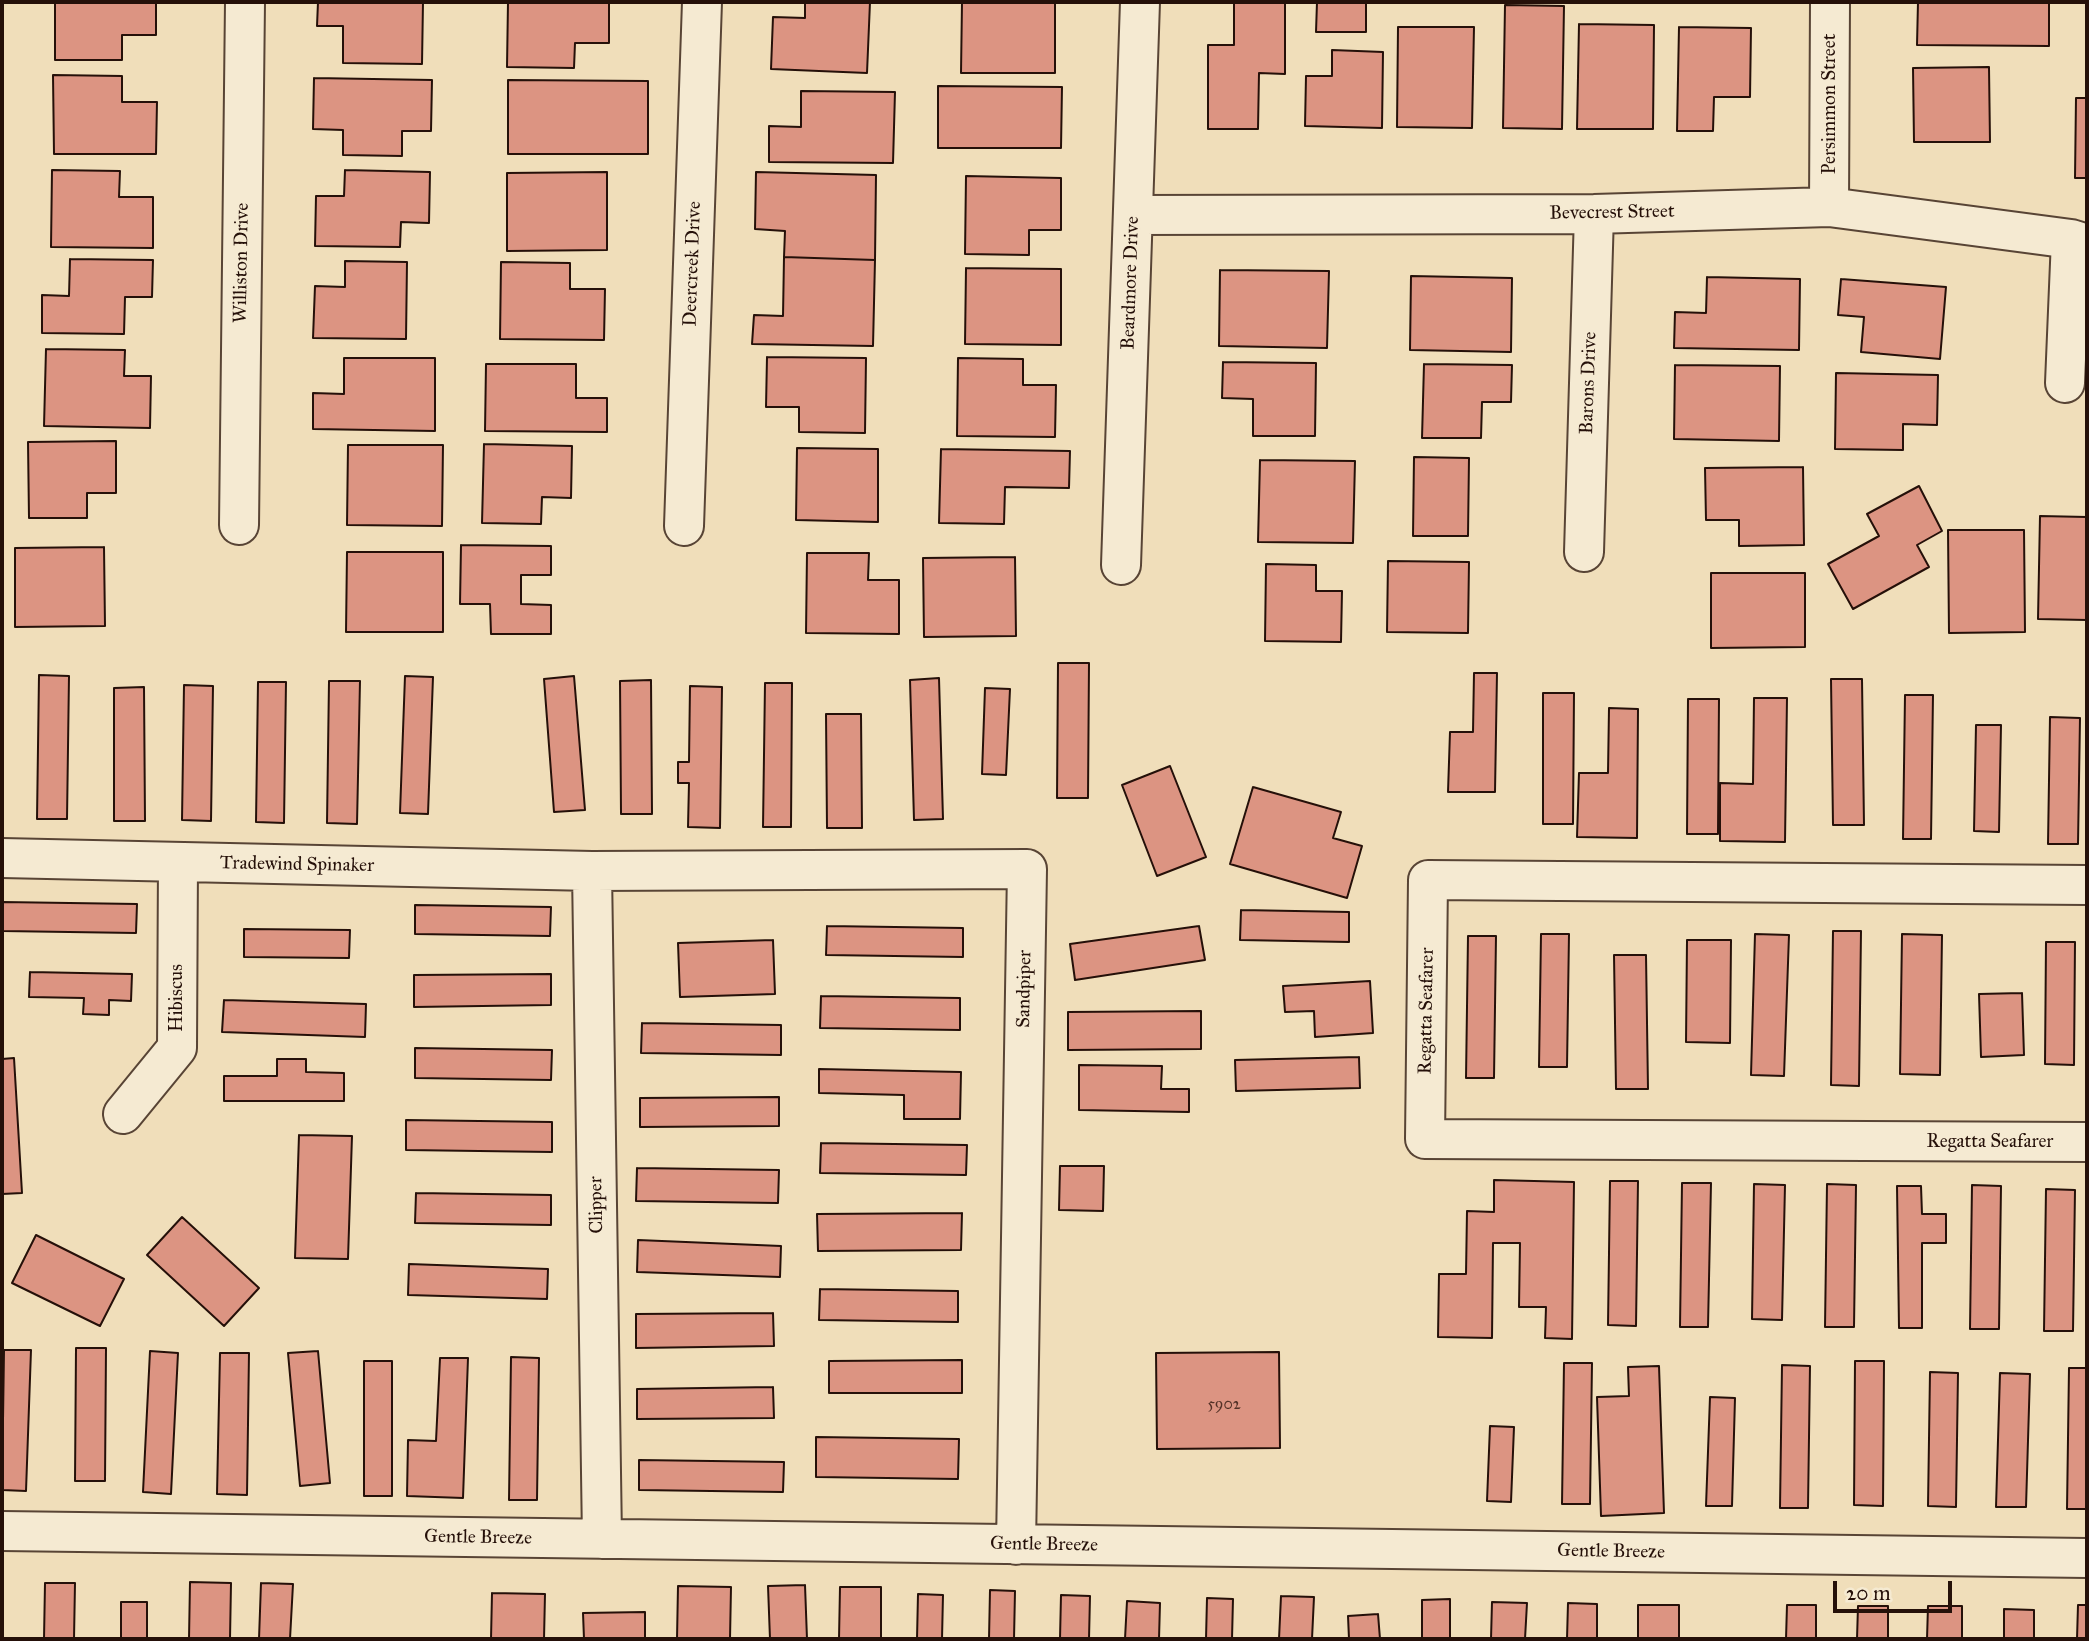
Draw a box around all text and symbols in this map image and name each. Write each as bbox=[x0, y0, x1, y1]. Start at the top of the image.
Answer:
street label: Persimmon Street bbox=[1819, 34, 1841, 174]
street label: Deercreek Drive bbox=[679, 201, 707, 327]
street label: Bevecrest Street bbox=[1549, 201, 1675, 225]
street label: Williston Drive bbox=[230, 203, 254, 323]
street label: Beardmore Drive bbox=[1117, 216, 1145, 350]
street label: Barons Drive bbox=[1576, 331, 1602, 435]
street label: Tradewind Spinaker bbox=[220, 852, 374, 878]
street label: Regatta Seafarer bbox=[1414, 947, 1440, 1075]
street label: Sandpiper bbox=[1013, 950, 1037, 1028]
street label: Hibiscus bbox=[166, 964, 188, 1032]
street label: Regatta Seafarer bbox=[1927, 1131, 2053, 1153]
street label: Clipper bbox=[585, 1176, 609, 1234]
house number: 5902 bbox=[1207, 1395, 1241, 1415]
street label: Gentle Breeze bbox=[424, 1526, 532, 1550]
street label: Gentle Breeze bbox=[990, 1533, 1098, 1557]
street label: Gentle Breeze bbox=[1557, 1540, 1665, 1564]
scale bar bbox=[1837, 1568, 1956, 1612]
text: 20 m bbox=[1846, 1580, 1891, 1606]

